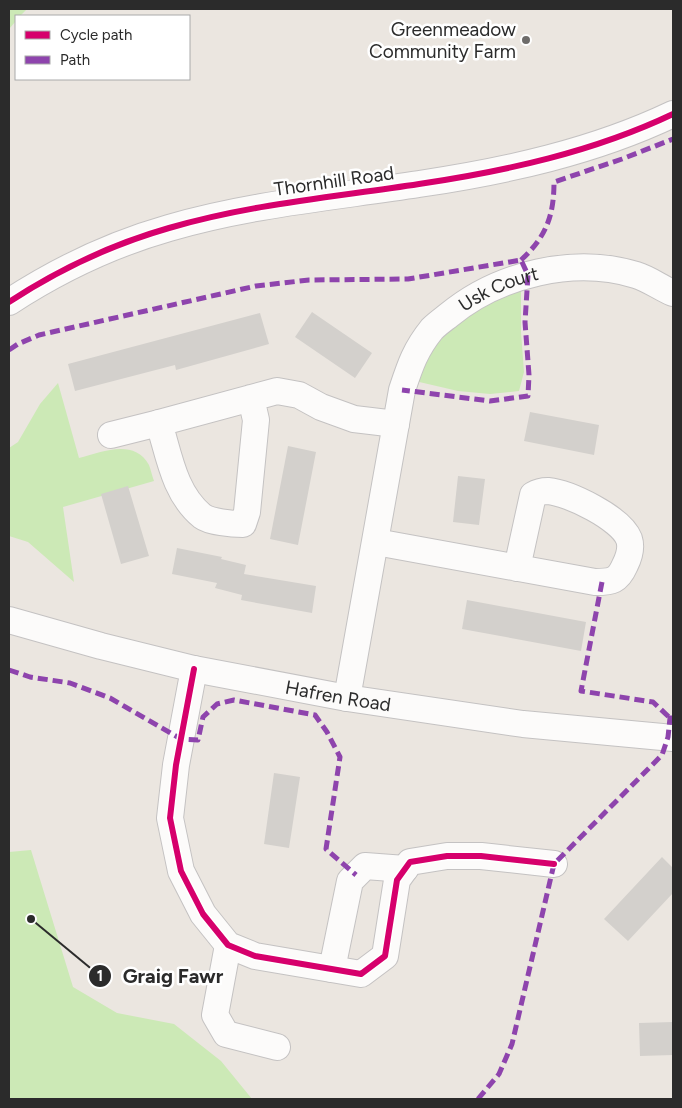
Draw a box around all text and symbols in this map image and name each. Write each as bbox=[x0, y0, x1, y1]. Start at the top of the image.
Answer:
legend bbox=[15, 15, 190, 80]
place label: Greenmeadow Community Farm bbox=[369, 18, 516, 63]
text: Cycle path bbox=[60, 26, 132, 44]
marker: Greenmeadow Community Farm bbox=[520, 34, 532, 46]
text: Path bbox=[60, 51, 90, 69]
street label: Thornhill Road bbox=[273, 161, 395, 201]
street label: Usk Court bbox=[454, 261, 540, 316]
street label: Hafren Road bbox=[283, 675, 393, 716]
callout: Graig Fawr bbox=[87, 958, 233, 993]
text: Graig Fawr bbox=[123, 964, 224, 988]
text: 1 bbox=[97, 967, 103, 985]

